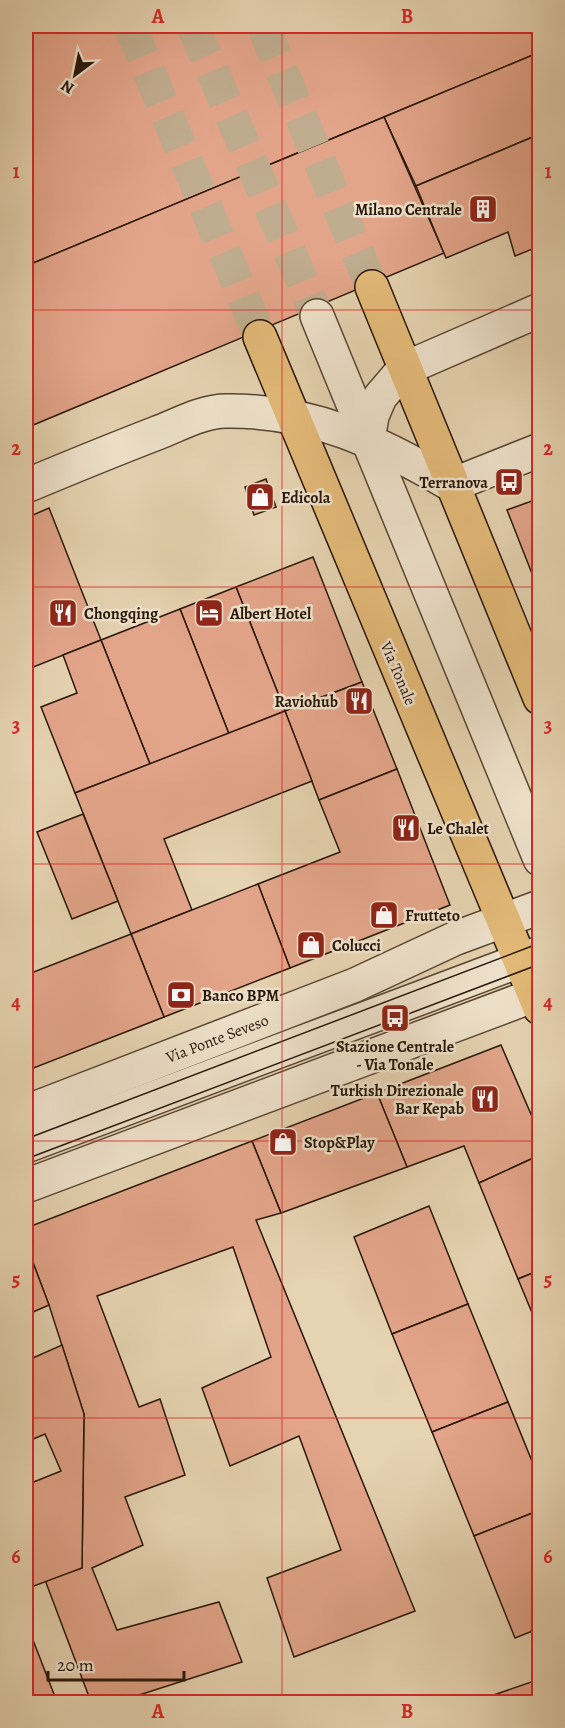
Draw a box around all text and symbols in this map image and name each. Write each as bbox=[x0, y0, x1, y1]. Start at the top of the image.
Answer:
text: A bbox=[151, 3, 165, 30]
text: B bbox=[401, 3, 413, 30]
north arrow bbox=[45, 45, 105, 105]
text: N bbox=[57, 74, 78, 99]
text: 1 bbox=[12, 158, 20, 185]
text: 1 bbox=[544, 158, 552, 185]
building icon: Milano Centrale bbox=[467, 193, 499, 225]
place label: Milano Centrale bbox=[355, 199, 462, 221]
text: 2 bbox=[11, 435, 21, 462]
text: 2 bbox=[543, 435, 553, 462]
bus stop icon: Terranova bbox=[493, 466, 525, 498]
place label: Terranova bbox=[420, 472, 488, 494]
shop icon: Edicola bbox=[244, 481, 276, 513]
place label: Edicola bbox=[281, 487, 331, 509]
restaurant icon: Chongqing bbox=[47, 597, 79, 629]
hotel icon: Albert Hotel bbox=[193, 597, 225, 629]
place label: Chongqing bbox=[84, 603, 159, 625]
place label: Albert Hotel bbox=[229, 603, 312, 625]
street label: Via Tonale bbox=[374, 637, 421, 709]
restaurant icon: Raviohub bbox=[343, 685, 375, 717]
place label: Raviohub bbox=[274, 691, 338, 713]
text: 3 bbox=[12, 712, 20, 739]
text: 3 bbox=[544, 712, 552, 739]
restaurant icon: Le Chalet bbox=[390, 812, 422, 844]
place label: Le Chalet bbox=[427, 818, 490, 840]
shop icon: Frutteto bbox=[368, 899, 400, 931]
place label: Frutteto bbox=[405, 905, 460, 927]
shop icon: Colucci bbox=[295, 929, 327, 961]
place label: Colucci bbox=[332, 935, 381, 957]
bank icon: Banco BPM bbox=[165, 979, 197, 1011]
place label: Banco BPM bbox=[202, 985, 280, 1007]
text: 4 bbox=[11, 989, 21, 1016]
text: 4 bbox=[543, 989, 553, 1016]
bus stop icon: Stazione Centrale - Via Tonale bbox=[379, 1002, 411, 1034]
street label: Via Ponte Seveso bbox=[162, 1009, 272, 1069]
place label: Stazione Centrale - Via Tonale bbox=[336, 1036, 454, 1076]
place label: Turkish Direzionale Bar Kepab bbox=[331, 1080, 464, 1120]
restaurant icon: Turkish Direzionale Bar Kepab bbox=[469, 1083, 501, 1115]
shop icon: Stop&Play bbox=[267, 1126, 299, 1158]
place label: Stop&Play bbox=[304, 1132, 375, 1154]
text: 5 bbox=[12, 1266, 20, 1293]
text: 5 bbox=[544, 1266, 552, 1293]
text: 6 bbox=[11, 1543, 21, 1570]
text: 6 bbox=[543, 1543, 553, 1570]
scale bar bbox=[48, 1644, 184, 1682]
text: 20 m bbox=[57, 1653, 94, 1677]
text: A bbox=[151, 1698, 165, 1725]
text: B bbox=[401, 1698, 413, 1725]

